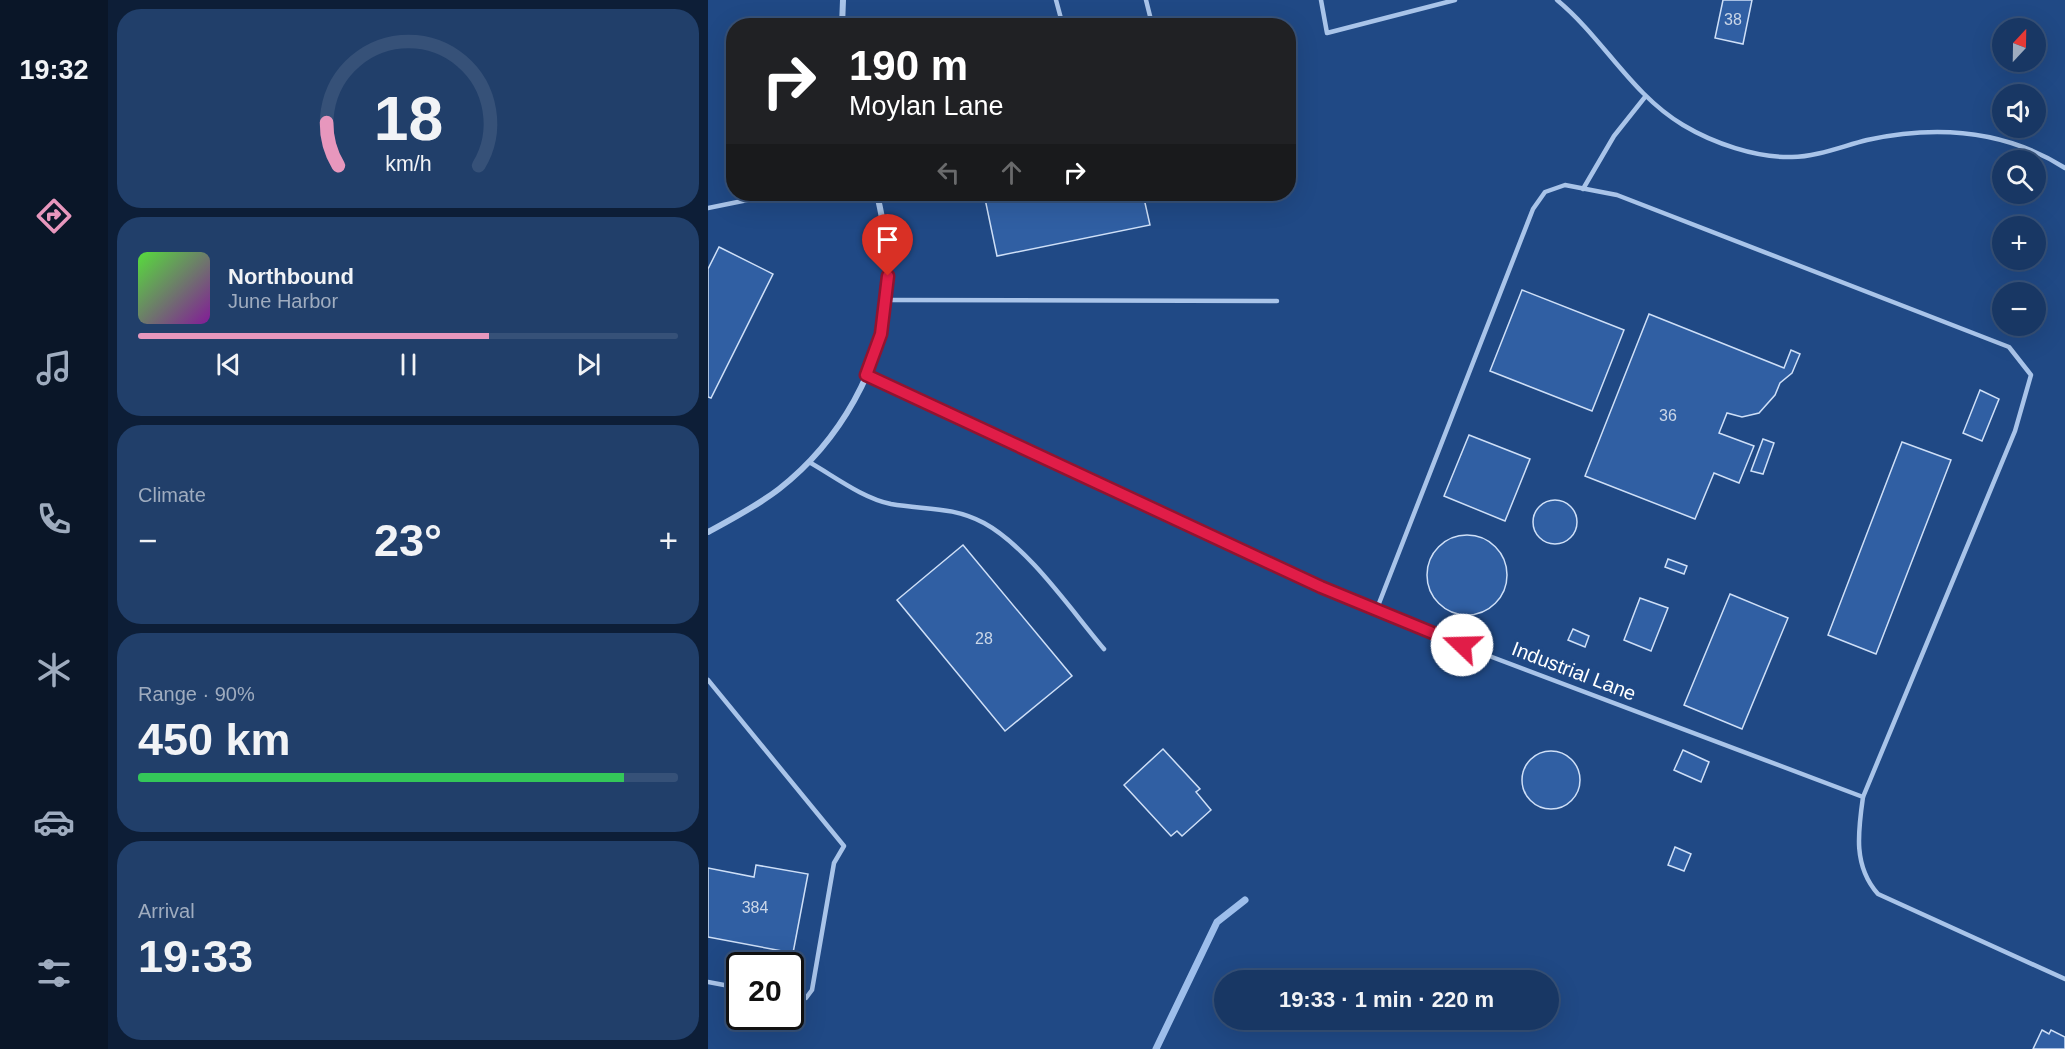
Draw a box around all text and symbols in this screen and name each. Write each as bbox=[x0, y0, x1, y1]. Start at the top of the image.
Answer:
house number: 38 bbox=[1724, 11, 1742, 28]
north arrow bbox=[1992, 18, 2046, 72]
map controls bbox=[1992, 18, 2046, 336]
icon: right bbox=[750, 42, 828, 120]
text: 190 m bbox=[849, 42, 968, 89]
text: 19:32 bbox=[19, 55, 89, 85]
text: 18 bbox=[373, 84, 443, 153]
button: sound bbox=[1992, 84, 2046, 138]
text: Moylan Lane bbox=[849, 91, 1004, 121]
button: search bbox=[1992, 150, 2046, 204]
text: km/h bbox=[385, 152, 431, 176]
icon: left bbox=[932, 156, 965, 189]
icon: ahead bbox=[995, 156, 1028, 189]
icon: right bbox=[1058, 156, 1091, 189]
icon: directions bbox=[33, 195, 75, 237]
pin bbox=[862, 214, 913, 276]
button: + bbox=[1992, 216, 2046, 270]
icon: arrive bbox=[871, 223, 904, 256]
text: Northbound bbox=[228, 264, 354, 289]
button: − bbox=[1992, 282, 2046, 336]
text: June Harbor bbox=[228, 290, 338, 312]
icon: music bbox=[33, 347, 75, 389]
icon: previous bbox=[212, 348, 245, 381]
icon: pause bbox=[392, 348, 425, 381]
icon: next bbox=[572, 348, 605, 381]
house number: 36 bbox=[1659, 407, 1677, 424]
text: Climate bbox=[138, 484, 206, 506]
icon: phone bbox=[33, 498, 75, 540]
text: 23° bbox=[374, 515, 442, 566]
text: − bbox=[138, 522, 157, 559]
text: + bbox=[659, 522, 678, 559]
position arrow bbox=[1430, 613, 1494, 677]
house number: 28 bbox=[975, 630, 993, 647]
street label: Industrial Lane bbox=[1509, 637, 1639, 705]
icon: climate bbox=[33, 649, 75, 691]
text: Range · 90% bbox=[138, 683, 255, 705]
text: 450 km bbox=[138, 714, 291, 765]
icon: car bbox=[33, 801, 75, 843]
house number: 384 bbox=[742, 899, 768, 916]
text: Arrival bbox=[138, 900, 195, 922]
text: 19:33 bbox=[138, 931, 253, 982]
icon: filters bbox=[33, 952, 75, 994]
speed limit sign: 20 bbox=[726, 952, 804, 1030]
text: 19:33 · 1 min · 220 m bbox=[1279, 987, 1494, 1012]

